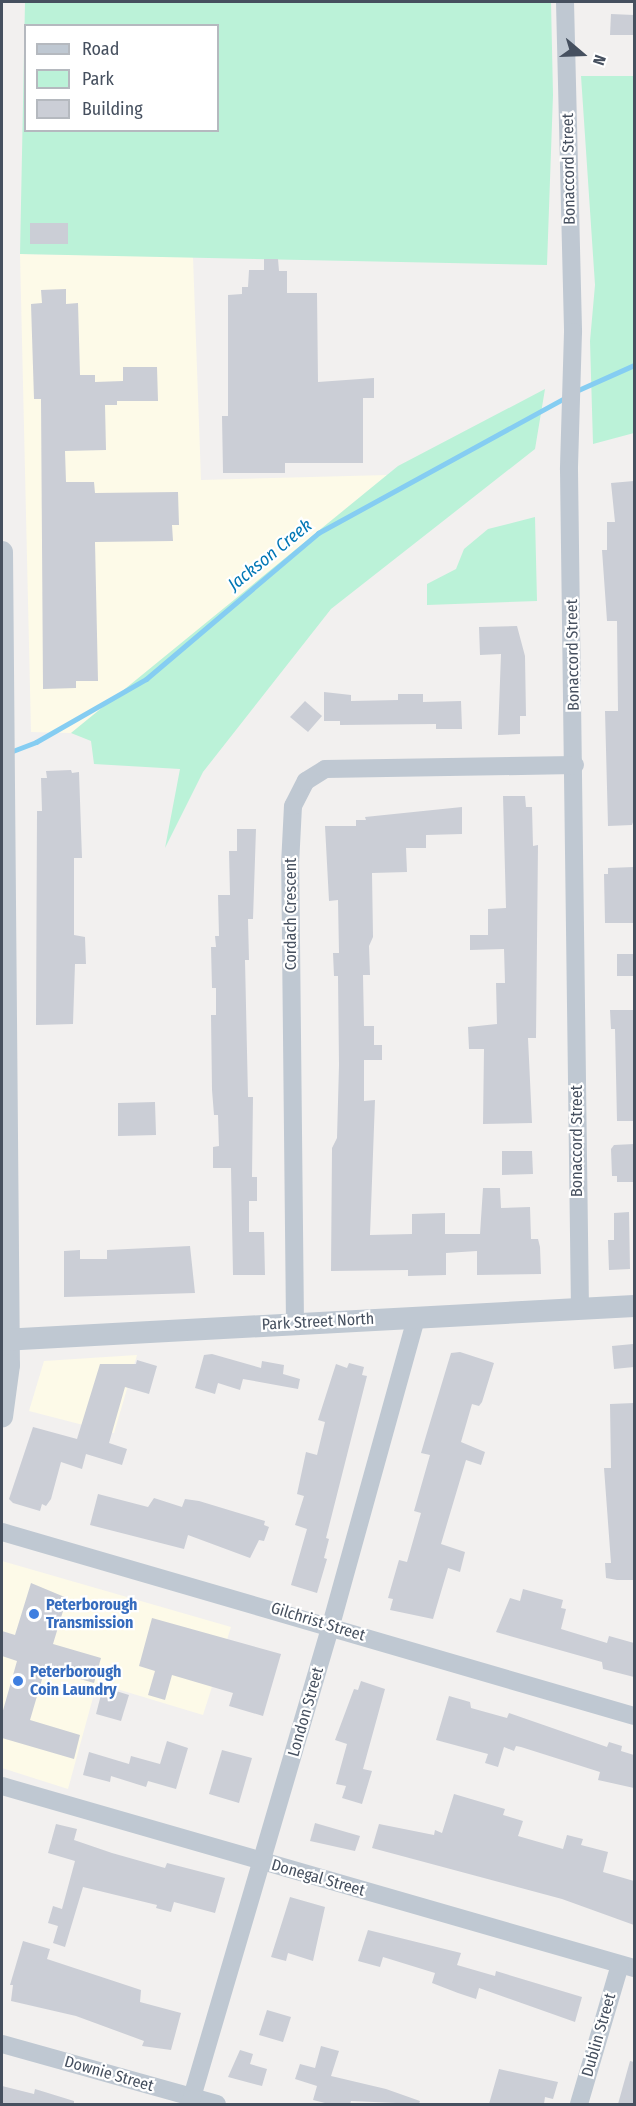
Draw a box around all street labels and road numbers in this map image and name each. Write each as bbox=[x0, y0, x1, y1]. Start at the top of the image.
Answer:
street label: Bonaccord Street bbox=[558, 113, 580, 225]
street label: Bonaccord Street bbox=[562, 599, 584, 711]
street label: Cordach Crescent bbox=[281, 858, 301, 970]
street label: Bonaccord Street bbox=[567, 1085, 587, 1197]
street label: Park Street North bbox=[261, 1309, 375, 1335]
street label: Gilchrist Street bbox=[269, 1599, 367, 1645]
street label: London Street bbox=[284, 1665, 328, 1759]
street label: Donegal Street bbox=[269, 1856, 367, 1900]
street label: Dublin Street bbox=[578, 1991, 620, 2079]
street label: Downie Street bbox=[62, 2052, 156, 2096]

